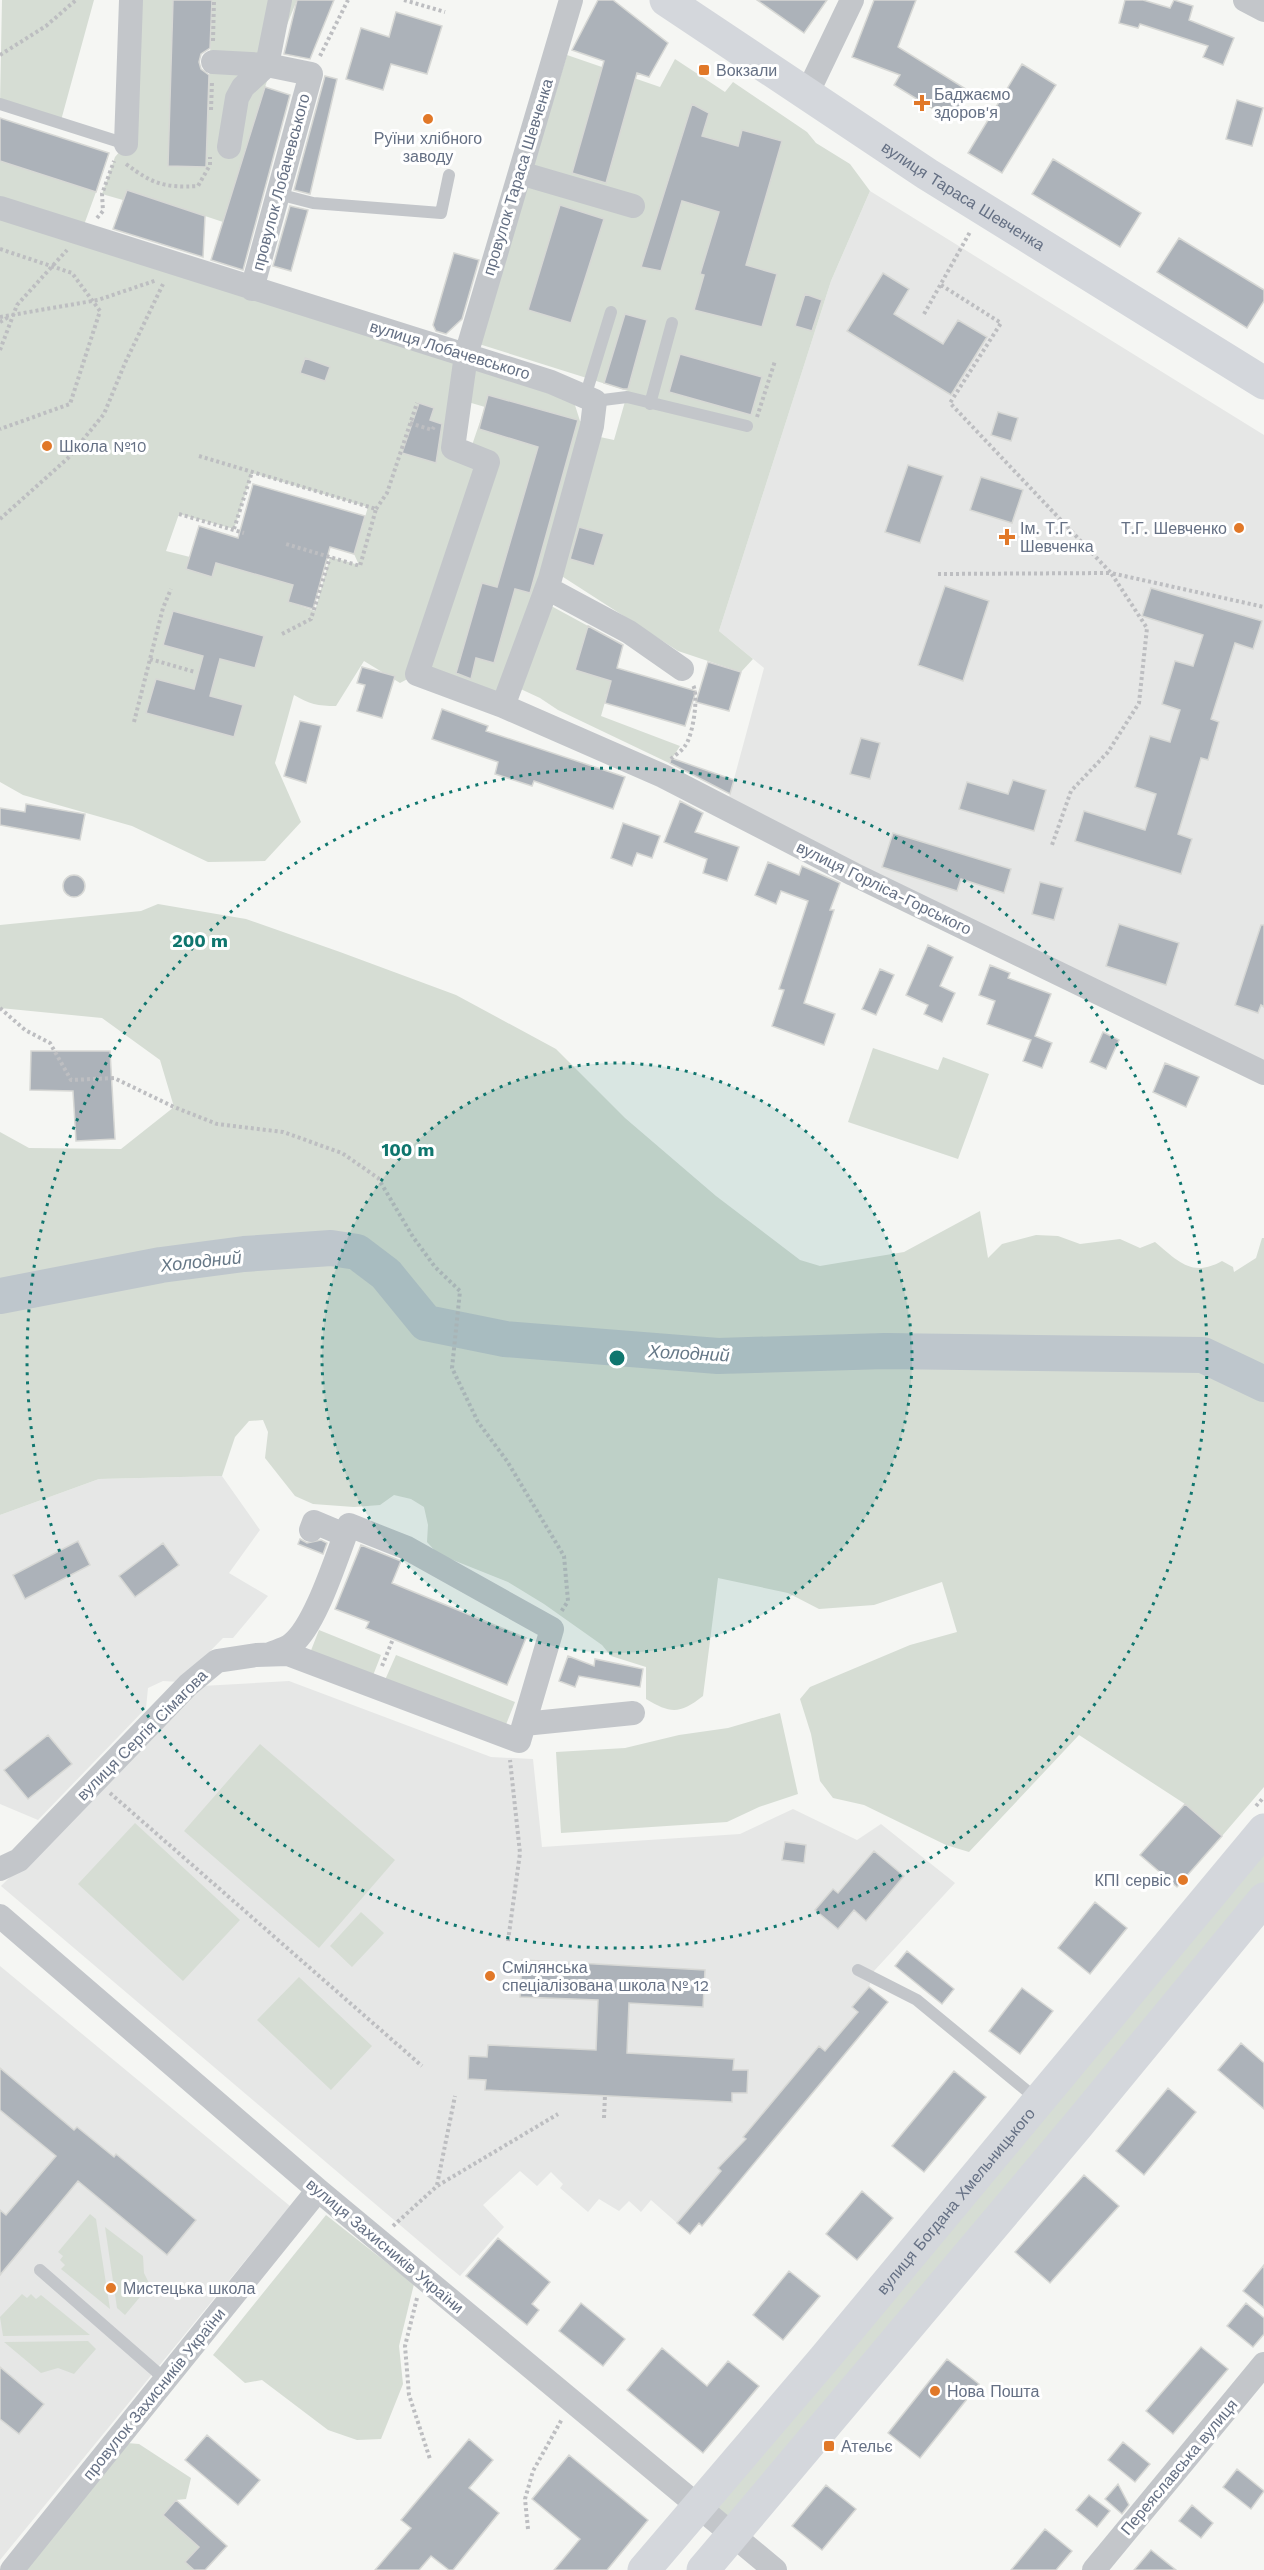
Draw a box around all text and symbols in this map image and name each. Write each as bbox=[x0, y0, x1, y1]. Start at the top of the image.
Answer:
place label: Вокзали bbox=[716, 61, 777, 80]
marker: Вокзали bbox=[697, 63, 711, 77]
street label: провулок Тараса Шевченка bbox=[479, 76, 557, 278]
place label: Баджаємо здоров'я bbox=[934, 85, 1011, 122]
street label: провулок Лобачевського bbox=[248, 91, 314, 272]
marker: Баджаємо здоров'я bbox=[915, 96, 929, 110]
marker: Руїни хлібного заводу bbox=[421, 112, 435, 126]
place label: Руїни хлібного заводу bbox=[374, 129, 482, 166]
street label: вулиця Тараса Шевченка bbox=[878, 137, 1048, 254]
street label: вулиця Лобачевського bbox=[368, 317, 532, 383]
place label: Школа №10 bbox=[59, 437, 147, 456]
marker: Школа №10 bbox=[40, 439, 54, 453]
place label: Ім. Т.Г. Шевченка bbox=[1020, 519, 1094, 556]
place label: Т.Г. Шевченко bbox=[1121, 519, 1227, 538]
marker: Т.Г. Шевченко bbox=[1232, 521, 1246, 535]
marker: Ім. Т.Г. Шевченка bbox=[998, 528, 1016, 546]
street label: вулиця Горліса-Горського bbox=[793, 837, 975, 939]
text: 200 m bbox=[172, 930, 228, 951]
text: 100 m bbox=[381, 1139, 435, 1160]
water label: Холодний bbox=[158, 1246, 243, 1276]
water label: Холодний bbox=[647, 1340, 730, 1366]
centre of rings bbox=[607, 1348, 627, 1368]
street label: вулиця Сергія Сімагова bbox=[73, 1666, 211, 1804]
place label: КПІ сервіс bbox=[1094, 1871, 1171, 1890]
marker: КПІ сервіс bbox=[1176, 1873, 1190, 1887]
place label: Смілянська спеціалізована школа № 12 bbox=[502, 1958, 709, 1995]
marker: Смілянська спеціалізована школа № 12 bbox=[483, 1969, 497, 1983]
street label: вулиця Богдана Хмельницького bbox=[872, 2104, 1039, 2298]
street label: вулиця Захисників України bbox=[302, 2175, 468, 2317]
place label: Мистецька школа bbox=[123, 2279, 255, 2298]
marker: Мистецька школа bbox=[104, 2281, 118, 2295]
street label: провулок Захисників України bbox=[79, 2304, 229, 2484]
place label: Нова Пошта bbox=[947, 2382, 1040, 2401]
marker: Нова Пошта bbox=[928, 2384, 942, 2398]
street label: Переяславська вулиця bbox=[1117, 2395, 1241, 2539]
place label: Ательє bbox=[841, 2437, 893, 2456]
marker: Ательє bbox=[822, 2439, 836, 2453]

